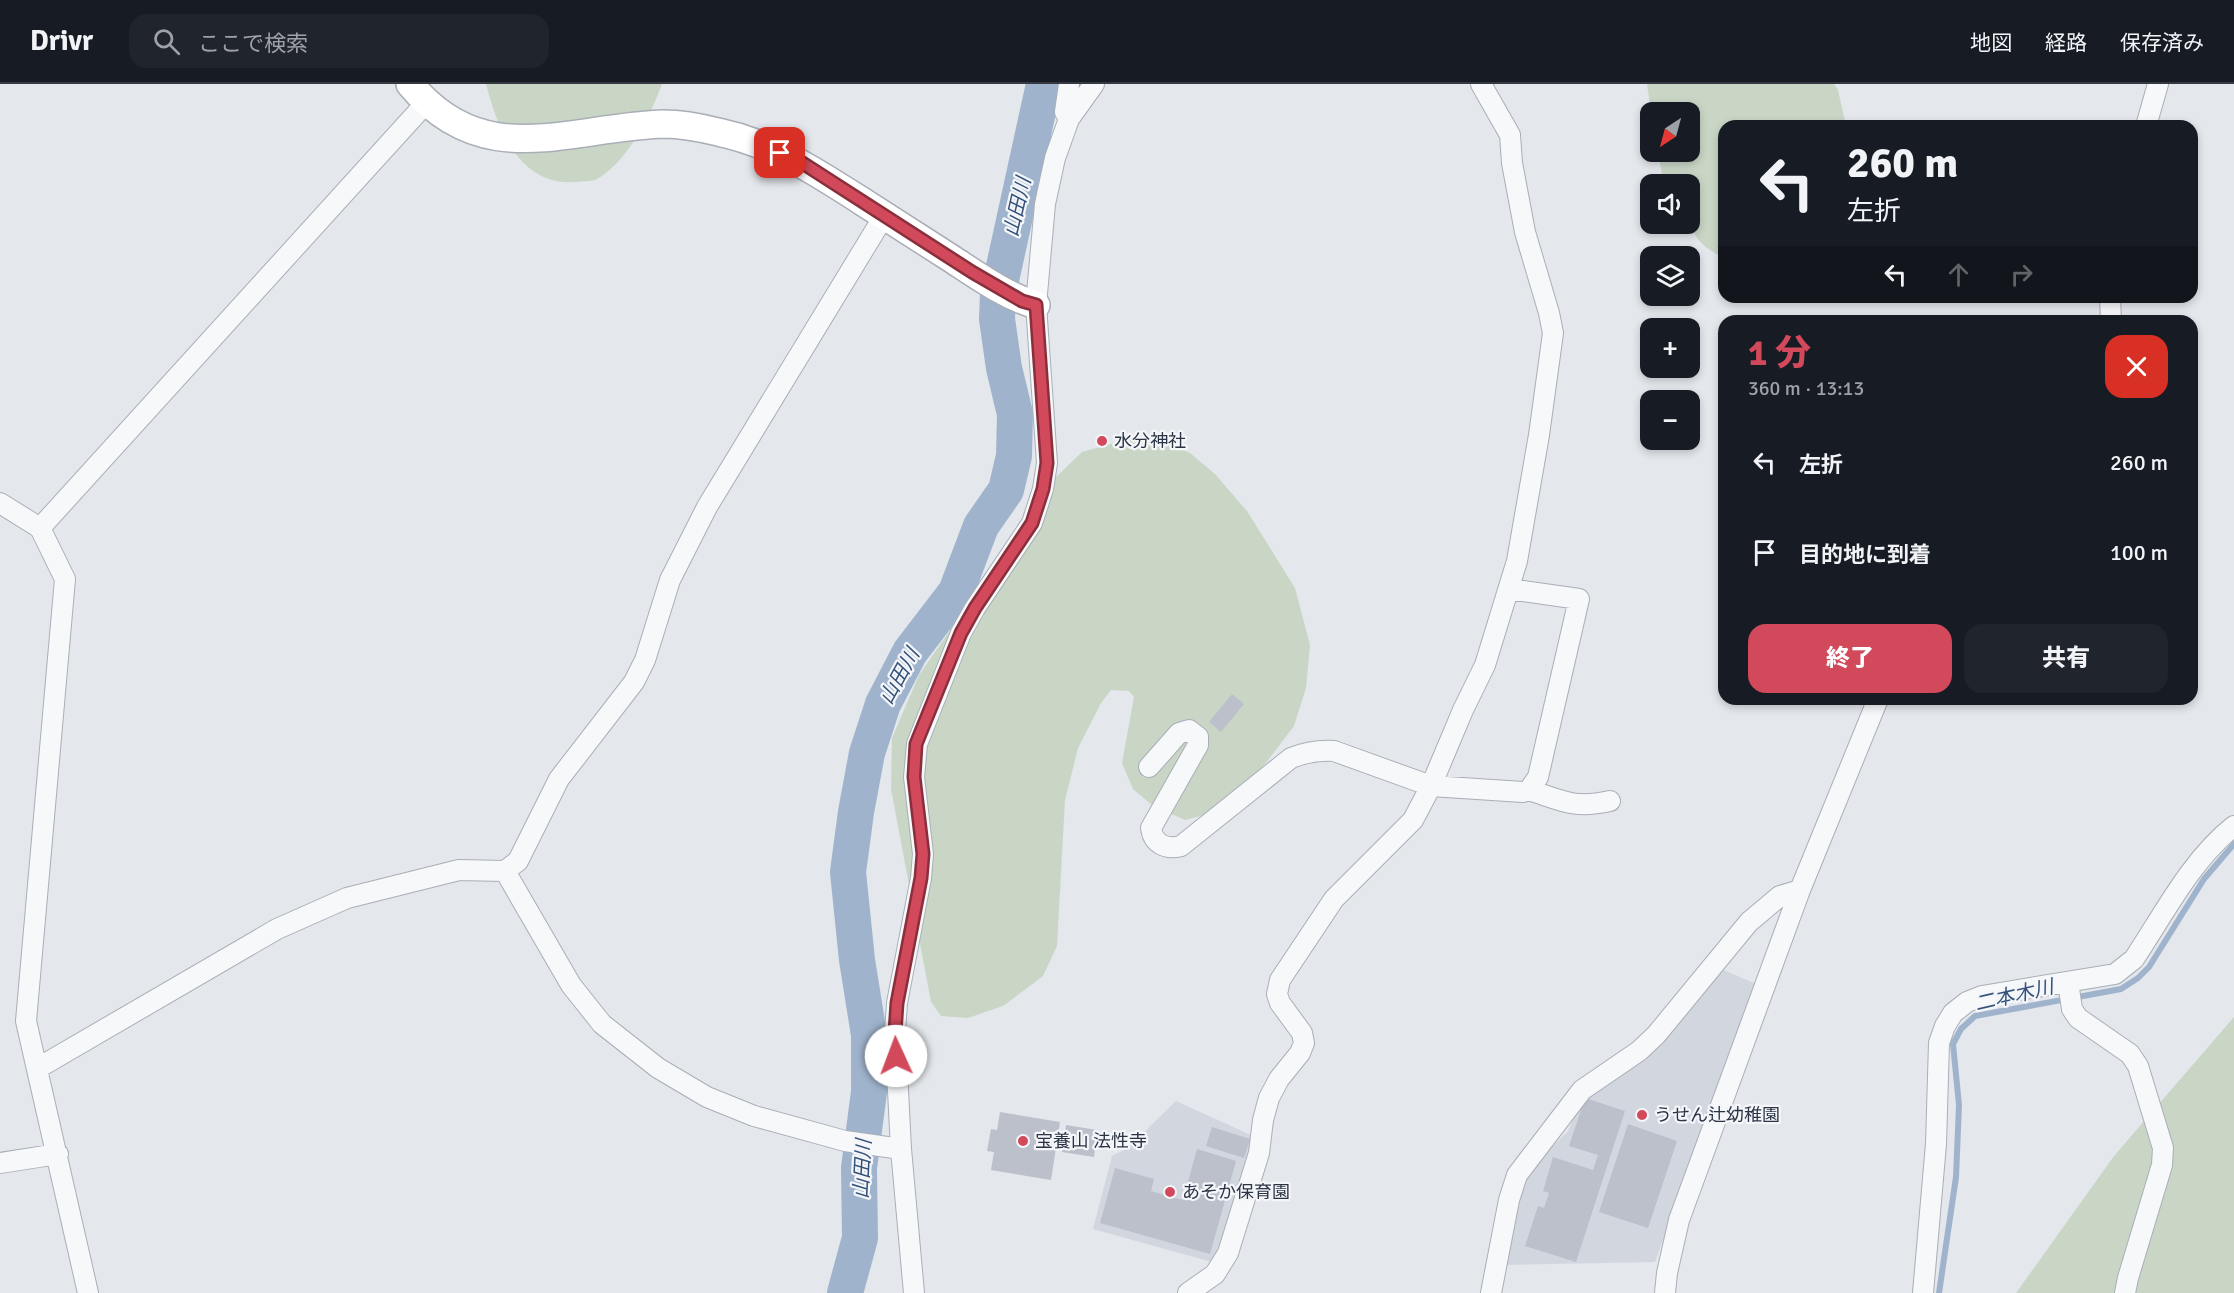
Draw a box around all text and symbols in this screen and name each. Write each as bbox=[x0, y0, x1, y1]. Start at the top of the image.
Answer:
search box bbox=[129, 14, 549, 68]
text: Drivr bbox=[30, 24, 93, 58]
icon: search bbox=[150, 25, 183, 58]
text: ここで検索 bbox=[198, 30, 308, 57]
text: 地図 bbox=[1970, 30, 2012, 56]
text: 経路 bbox=[2045, 30, 2087, 56]
text: 保存済み bbox=[2120, 30, 2204, 56]
north arrow bbox=[1640, 102, 1700, 162]
map controls bbox=[1640, 102, 1700, 450]
pin bbox=[754, 127, 805, 178]
icon: arrive bbox=[763, 136, 796, 169]
text: 260 m bbox=[1847, 138, 1958, 189]
icon: left bbox=[1748, 144, 1826, 222]
water label: 山田川 bbox=[999, 173, 1037, 239]
button: sound bbox=[1640, 174, 1700, 234]
text: 左折 bbox=[1847, 195, 1901, 228]
button: layers bbox=[1640, 246, 1700, 306]
icon: left bbox=[1879, 258, 1912, 291]
icon: ahead bbox=[1942, 258, 1975, 291]
icon: right bbox=[2005, 258, 2038, 291]
button: + bbox=[1640, 318, 1700, 378]
text: 1 分 bbox=[1748, 331, 1811, 376]
button: close bbox=[2105, 335, 2168, 398]
text: 360 m · 13:13 bbox=[1748, 376, 1864, 401]
button: − bbox=[1640, 390, 1700, 450]
place label: 水分神社 bbox=[1114, 430, 1186, 452]
marker: 水分神社 bbox=[1095, 434, 1109, 448]
icon: left bbox=[1748, 446, 1781, 479]
text: 260 m bbox=[2110, 449, 2168, 476]
text: 左折 bbox=[1799, 451, 1843, 478]
icon: arrive bbox=[1748, 536, 1781, 569]
text: 100 m bbox=[2110, 539, 2168, 566]
text: 目的地に到着 bbox=[1799, 541, 1931, 568]
button: 終了 bbox=[1748, 624, 1952, 693]
button: 共有 bbox=[1964, 624, 2168, 693]
water label: 山田川 bbox=[874, 642, 926, 709]
water label: 二本木川 bbox=[1972, 974, 2058, 1017]
position arrow bbox=[864, 1024, 928, 1088]
place label: うせん辻幼稚園 bbox=[1654, 1104, 1780, 1126]
marker: うせん辻幼稚園 bbox=[1635, 1108, 1649, 1122]
place label: 宝養山 法性寺 bbox=[1035, 1130, 1147, 1152]
marker: 宝養山 法性寺 bbox=[1016, 1134, 1030, 1148]
water label: 山田川 bbox=[848, 1136, 877, 1200]
place label: あそか保育園 bbox=[1182, 1181, 1290, 1203]
marker: あそか保育園 bbox=[1163, 1185, 1177, 1199]

